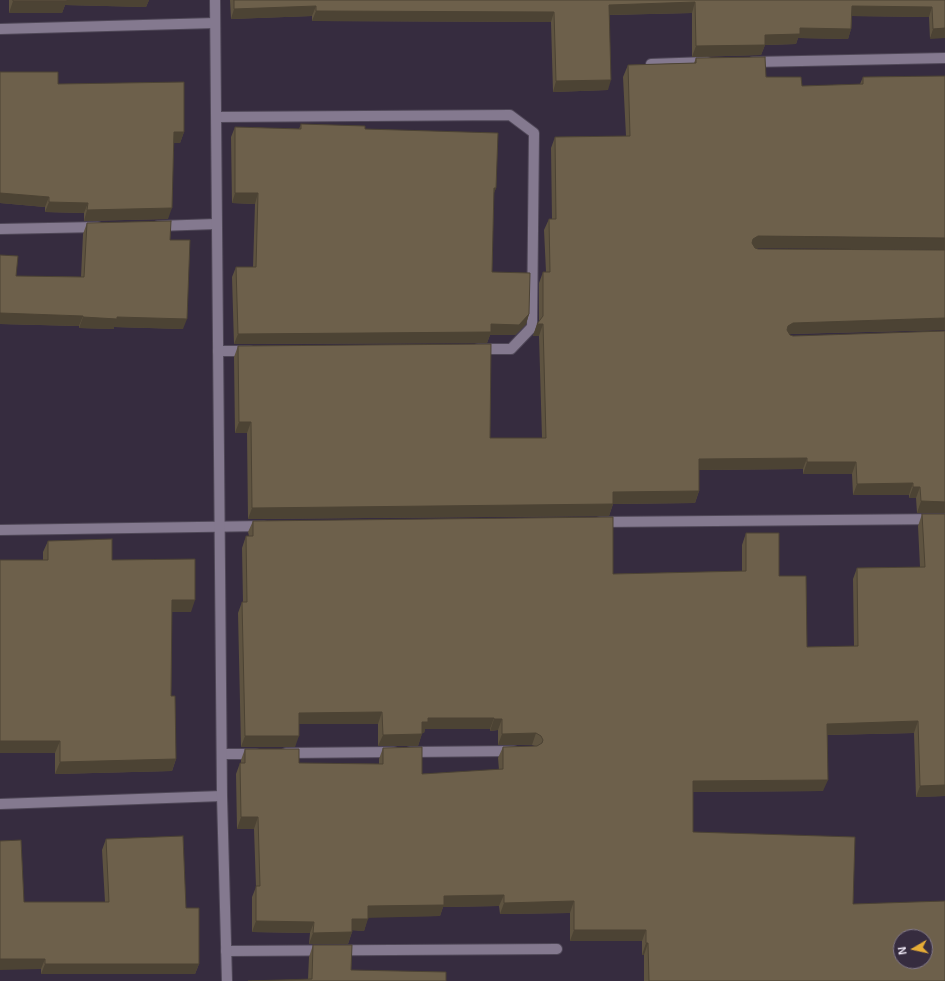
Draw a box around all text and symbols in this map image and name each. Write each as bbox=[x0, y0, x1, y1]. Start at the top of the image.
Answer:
north arrow bbox=[893, 929, 933, 969]
text: N bbox=[896, 946, 909, 956]

